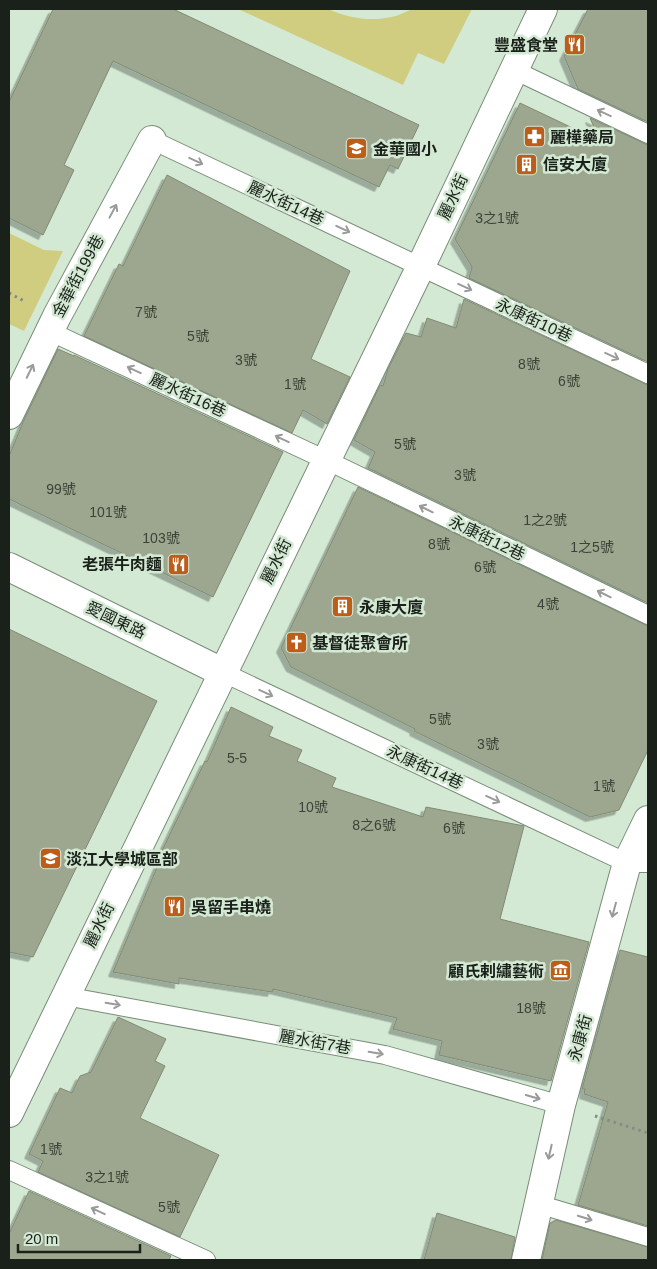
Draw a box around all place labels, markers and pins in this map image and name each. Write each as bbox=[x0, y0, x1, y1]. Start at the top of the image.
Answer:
restaurant icon: 豐盛食堂 bbox=[562, 33, 586, 57]
place label: 豐盛食堂 bbox=[494, 36, 558, 54]
pharmacy icon: 麗樺藥局 bbox=[522, 125, 546, 149]
place label: 麗樺藥局 bbox=[550, 129, 614, 146]
school or university icon: 金華國小 bbox=[345, 137, 369, 161]
place label: 金華國小 bbox=[373, 141, 437, 158]
building icon: 信安大廈 bbox=[515, 152, 539, 176]
place label: 信安大廈 bbox=[543, 156, 607, 173]
restaurant icon: 老張牛肉麵 bbox=[166, 552, 190, 576]
place label: 老張牛肉麵 bbox=[82, 556, 162, 573]
building icon: 永康大廈 bbox=[331, 595, 355, 619]
place label: 永康大廈 bbox=[359, 599, 423, 616]
church icon: 基督徒聚會所 bbox=[284, 631, 308, 655]
place label: 基督徒聚會所 bbox=[312, 635, 408, 652]
school or university icon: 淡江大學城區部 bbox=[38, 847, 62, 871]
place label: 淡江大學城區部 bbox=[66, 850, 178, 868]
restaurant icon: 吳留手串燒 bbox=[163, 895, 187, 919]
place label: 吳留手串燒 bbox=[191, 899, 271, 916]
museum icon: 顧氏剌繡藝術 bbox=[548, 959, 572, 983]
place label: 顧氏剌繡藝術 bbox=[448, 963, 544, 980]

